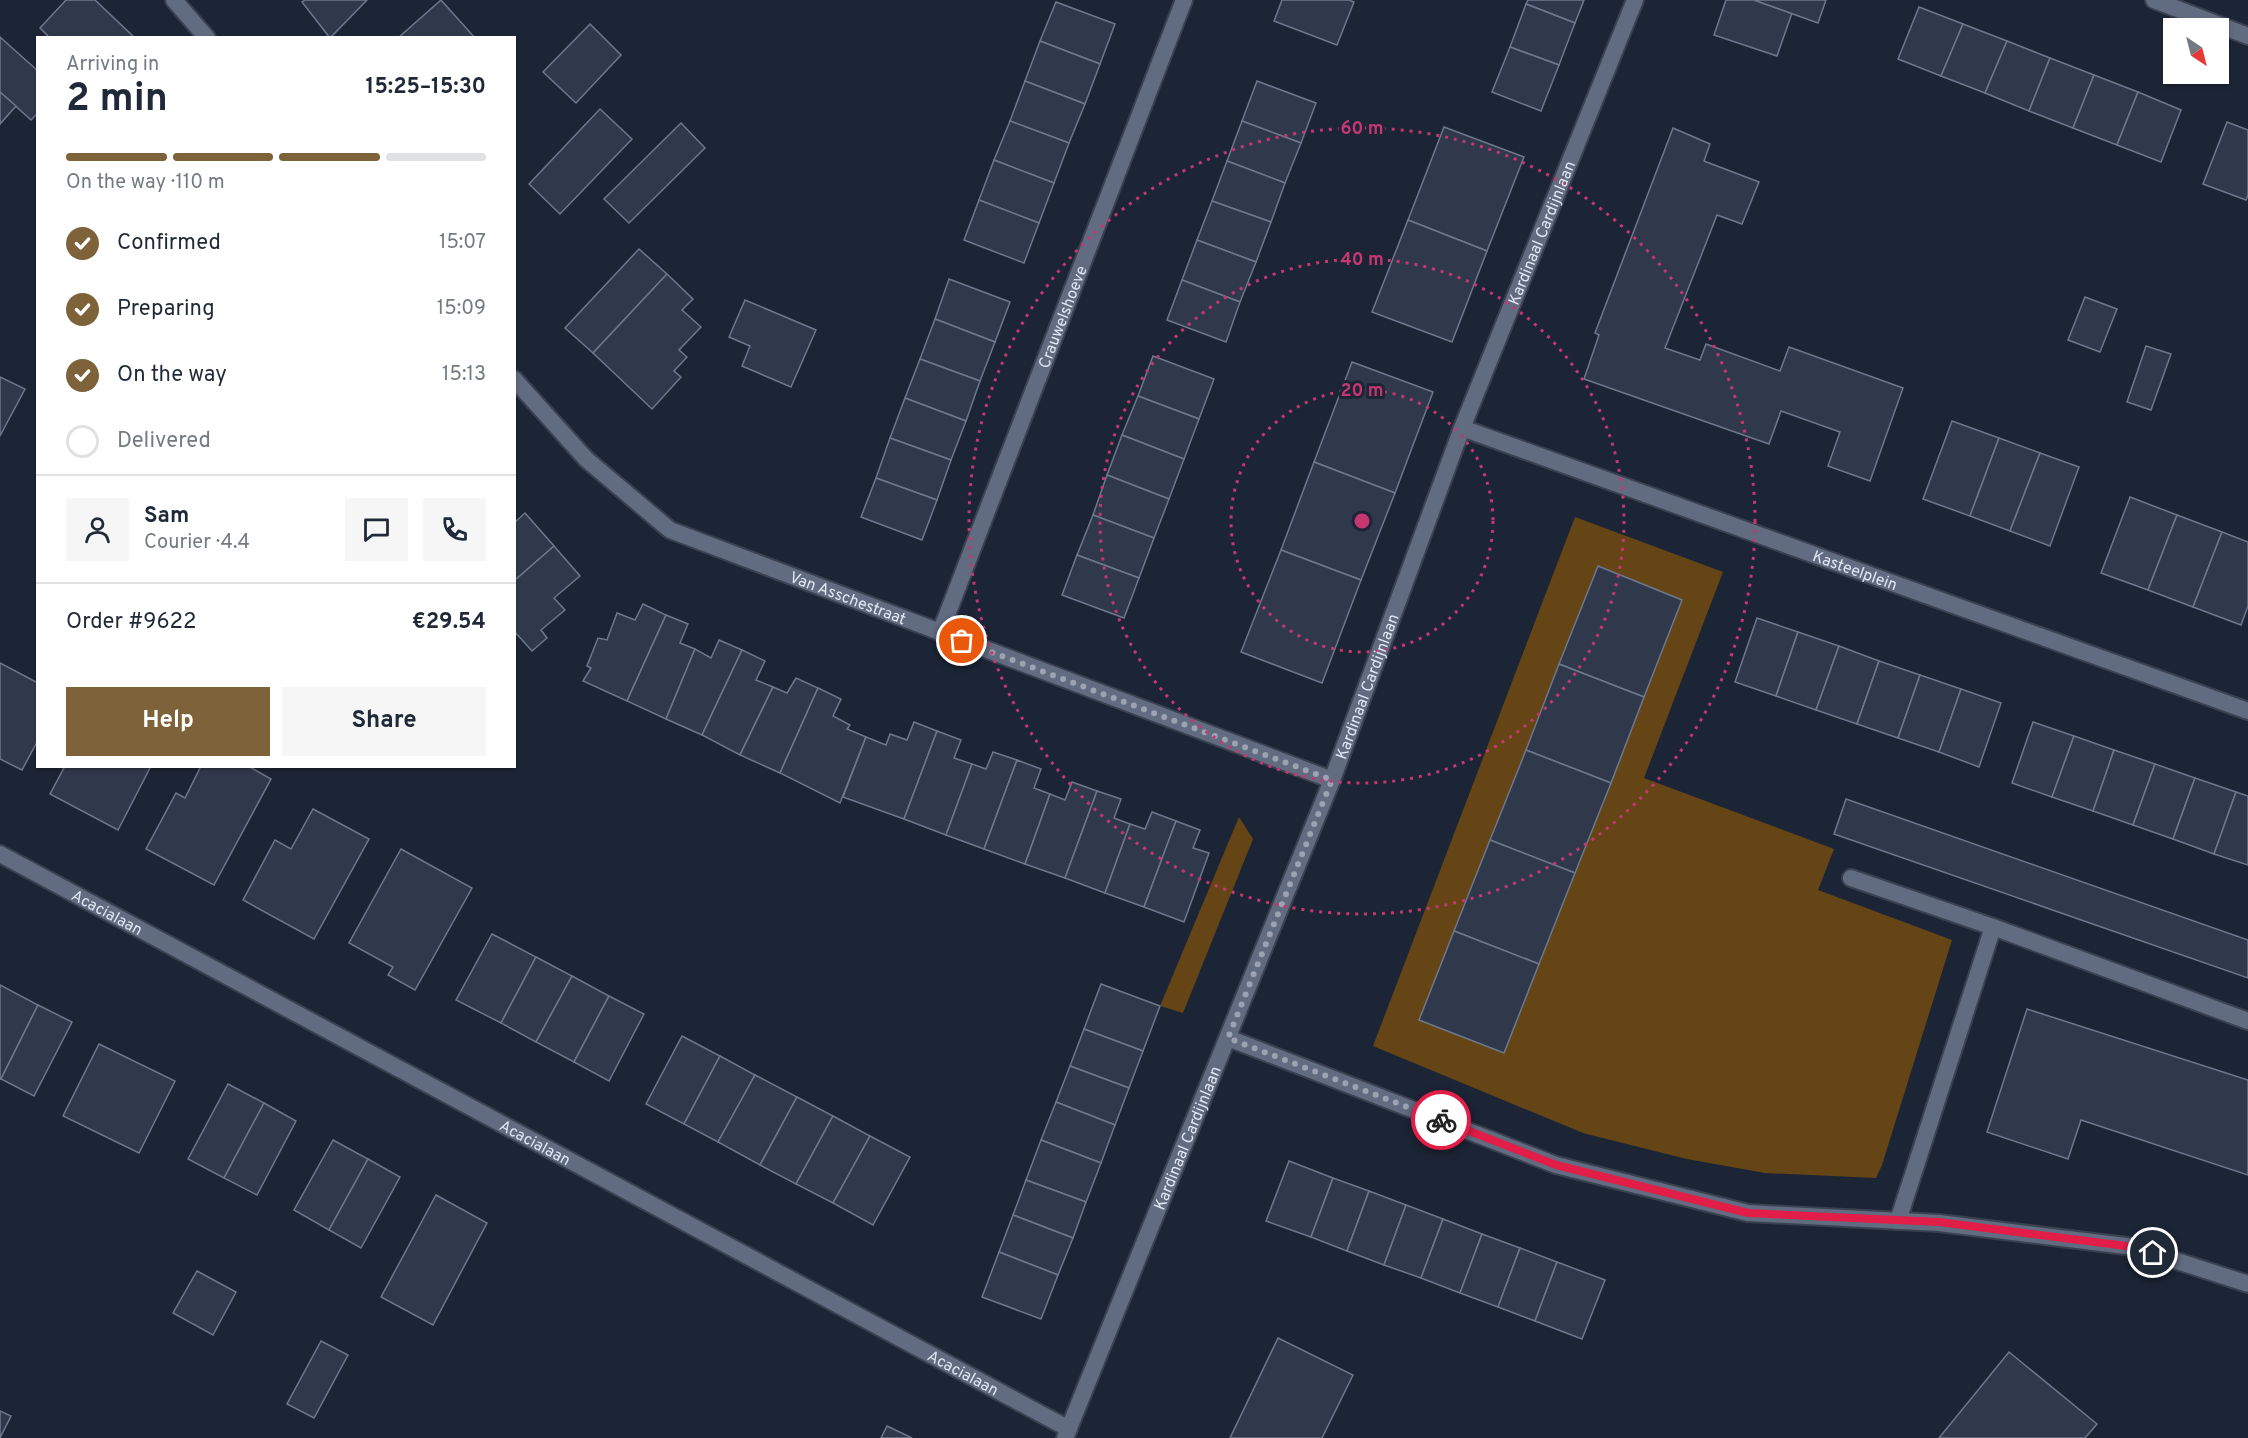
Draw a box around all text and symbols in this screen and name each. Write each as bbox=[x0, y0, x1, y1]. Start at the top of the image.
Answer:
north arrow bbox=[2163, 18, 2229, 84]
map controls bbox=[2163, 18, 2229, 84]
text: Arriving in bbox=[66, 52, 159, 78]
text: 15:25–15:30 bbox=[366, 74, 486, 101]
text: 2 min bbox=[66, 76, 168, 125]
text: 60 m bbox=[1340, 118, 1384, 141]
street label: Kardinaal Cardijnlaan bbox=[1505, 158, 1581, 308]
text: On the way · 110 m bbox=[66, 170, 225, 196]
icon: check bbox=[66, 227, 99, 260]
text: Confirmed bbox=[117, 230, 221, 257]
text: 15:07 bbox=[439, 230, 486, 256]
text: 40 m bbox=[1340, 249, 1384, 272]
street label: Crauwelshoeve bbox=[1035, 263, 1093, 372]
icon: check bbox=[66, 293, 99, 326]
text: Preparing bbox=[117, 296, 215, 323]
text: 15:09 bbox=[437, 296, 486, 322]
icon: check bbox=[66, 359, 99, 392]
text: On the way bbox=[117, 362, 227, 389]
text: 15:13 bbox=[442, 362, 486, 388]
text: 20 m bbox=[1340, 380, 1384, 403]
text: Delivered bbox=[117, 428, 211, 455]
button: person bbox=[66, 498, 129, 561]
button: chat bbox=[345, 498, 408, 561]
button: phone bbox=[423, 498, 486, 561]
text: Sam bbox=[144, 503, 189, 530]
centre of rings bbox=[1352, 511, 1372, 531]
text: Courier · 4.4 bbox=[144, 530, 250, 556]
street label: Kasteelplein bbox=[1810, 547, 1900, 596]
street label: Van Asschestraat bbox=[786, 568, 908, 630]
text: Order #9622 bbox=[66, 609, 197, 636]
text: €29.54 bbox=[412, 609, 486, 636]
street label: Kardinaal Cardijnlaan bbox=[1332, 611, 1404, 763]
pin bbox=[936, 615, 987, 666]
icon: bag bbox=[945, 624, 978, 657]
button: Help bbox=[66, 687, 270, 756]
button: Share bbox=[282, 687, 486, 756]
street label: Acacialaan bbox=[67, 886, 146, 941]
street label: Kardinaal Cardijnlaan bbox=[1151, 1064, 1227, 1213]
courier bbox=[1411, 1090, 1471, 1150]
icon: bike bbox=[1425, 1104, 1458, 1137]
street label: Acacialaan bbox=[495, 1116, 574, 1171]
pin bbox=[2127, 1227, 2178, 1278]
icon: home bbox=[2136, 1236, 2169, 1269]
street label: Acacialaan bbox=[923, 1347, 1002, 1401]

